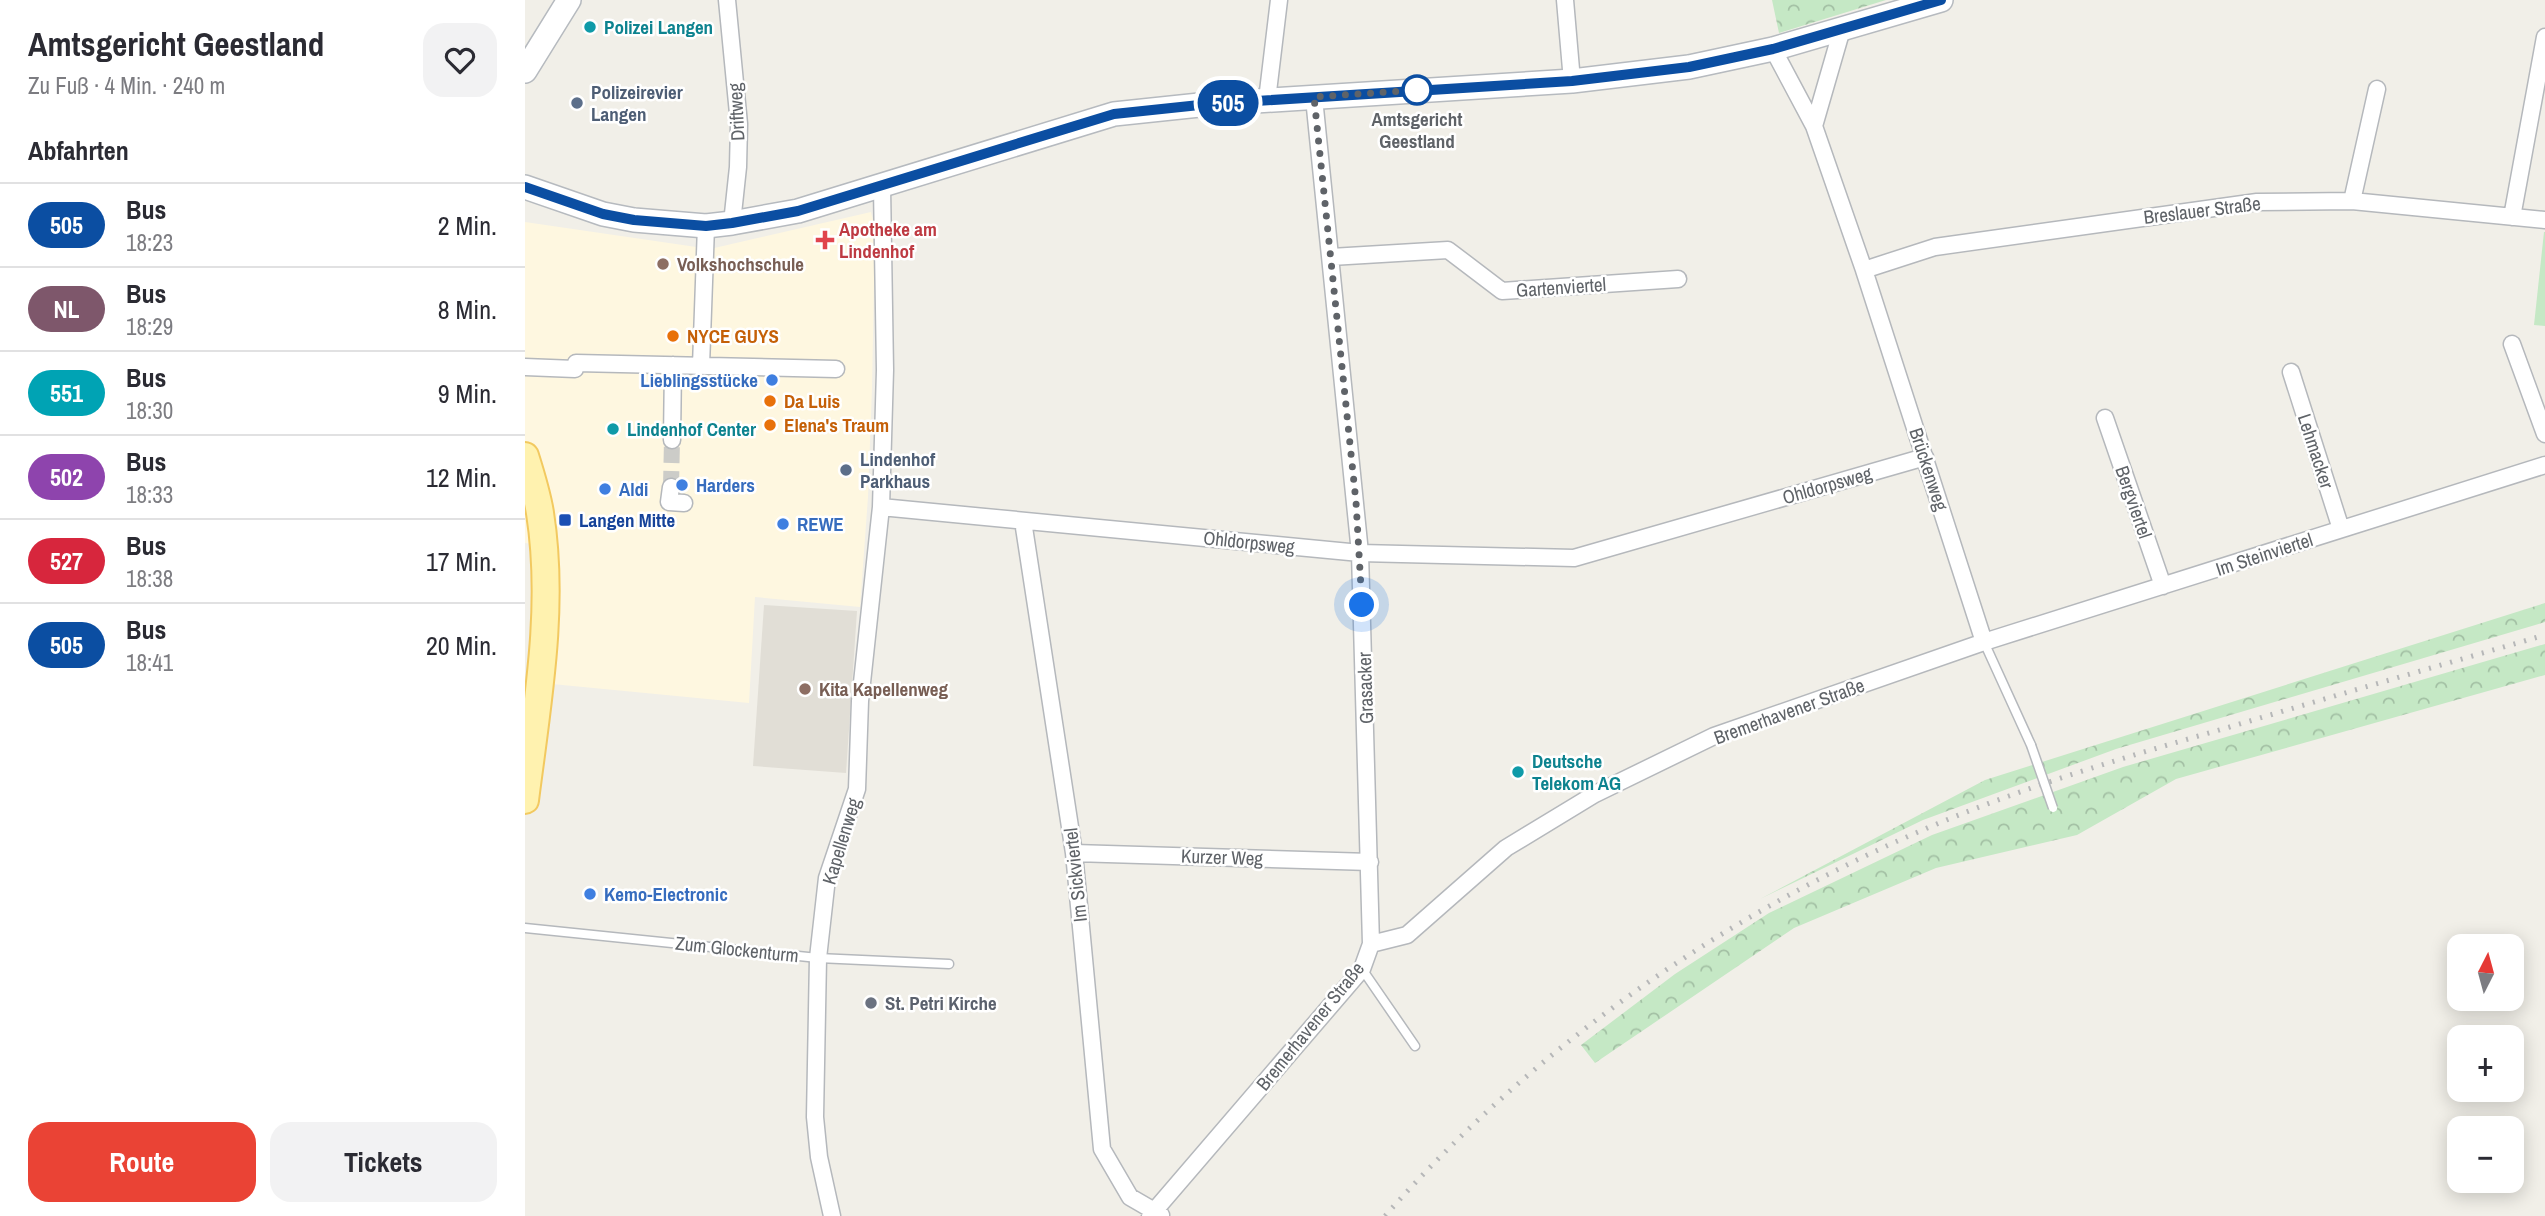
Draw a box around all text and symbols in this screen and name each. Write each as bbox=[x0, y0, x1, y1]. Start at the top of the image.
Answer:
place label: Polizei Langen bbox=[604, 14, 713, 40]
marker: Polizei Langen bbox=[582, 19, 598, 35]
text: Amtsgericht Geestland bbox=[28, 22, 324, 66]
button: heart bbox=[423, 23, 497, 97]
text: Zu Fuß · 4 Min. · 240 m bbox=[28, 70, 225, 101]
marker: Amtsgericht Geestland bbox=[1402, 75, 1432, 105]
place label: Polizeirevier Langen bbox=[591, 79, 683, 127]
line badge: 505 bbox=[1188, 80, 1268, 126]
street label: Driftweg bbox=[721, 82, 751, 142]
text: 505 bbox=[1212, 87, 1244, 119]
marker: Polizeirevier Langen bbox=[569, 95, 585, 111]
place label: Amtsgericht Geestland bbox=[1372, 106, 1462, 154]
text: Abfahrten bbox=[28, 133, 129, 168]
street label: Breslauer Straße bbox=[2142, 190, 2262, 230]
text: Bus bbox=[126, 192, 166, 227]
text: 2 Min. bbox=[438, 208, 497, 243]
text: 505 bbox=[50, 209, 83, 241]
place label: Apotheke am Lindenhof bbox=[839, 216, 937, 264]
text: 18:23 bbox=[126, 227, 173, 258]
marker: Apotheke am Lindenhof bbox=[817, 232, 833, 248]
place label: Volkshochschule bbox=[677, 251, 804, 277]
marker: Volkshochschule bbox=[655, 256, 671, 272]
street label: Gartenviertel bbox=[1515, 271, 1607, 303]
text: Bus bbox=[126, 276, 166, 311]
text: 8 Min. bbox=[438, 292, 497, 327]
text: NL bbox=[53, 293, 80, 325]
text: 18:29 bbox=[126, 311, 173, 342]
place label: NYCE GUYS bbox=[687, 323, 779, 349]
marker: NYCE GUYS bbox=[665, 328, 681, 344]
text: Bus bbox=[126, 360, 166, 395]
place label: Lieblingsstücke bbox=[640, 367, 758, 393]
marker: Lieblingsstücke bbox=[764, 372, 780, 388]
text: 9 Min. bbox=[438, 376, 497, 411]
text: 551 bbox=[50, 377, 83, 409]
place label: Da Luis bbox=[784, 388, 840, 414]
marker: Da Luis bbox=[762, 393, 778, 409]
text: 18:30 bbox=[126, 395, 173, 426]
street label: Lehmacker bbox=[2292, 410, 2341, 492]
place label: Elena's Traum bbox=[784, 412, 889, 438]
place label: Lindenhof Center bbox=[627, 416, 756, 442]
marker: Elena's Traum bbox=[762, 417, 778, 433]
marker: Lindenhof Center bbox=[605, 421, 621, 437]
street label: Brückenweg bbox=[1903, 424, 1955, 514]
text: Bus bbox=[126, 444, 166, 479]
place label: Lindenhof Parkhaus bbox=[860, 446, 936, 494]
text: 12 Min. bbox=[426, 460, 497, 495]
street label: Ohldorpsweg bbox=[1779, 460, 1875, 510]
text: 502 bbox=[50, 461, 83, 493]
marker: Lindenhof Parkhaus bbox=[838, 462, 854, 478]
street label: Bergviertel bbox=[2109, 462, 2159, 542]
place label: Harders bbox=[696, 472, 755, 498]
place label: Aldi bbox=[619, 476, 648, 502]
marker: Harders bbox=[674, 477, 690, 493]
text: 18:33 bbox=[126, 479, 173, 510]
marker: Aldi bbox=[597, 481, 613, 497]
place label: Langen Mitte bbox=[579, 507, 675, 533]
place label: REWE bbox=[797, 511, 844, 537]
marker: Langen Mitte bbox=[557, 512, 573, 528]
marker: REWE bbox=[775, 516, 791, 532]
street label: Ohldorpsweg bbox=[1202, 524, 1296, 560]
street label: Im Steinviertel bbox=[2212, 526, 2316, 582]
text: Bus bbox=[126, 528, 166, 563]
text: 17 Min. bbox=[426, 544, 497, 579]
text: 527 bbox=[50, 545, 83, 577]
text: 18:38 bbox=[126, 563, 173, 594]
your location bbox=[1344, 587, 1379, 622]
text: Bus bbox=[126, 612, 166, 647]
text: 20 Min. bbox=[426, 628, 497, 663]
text: 505 bbox=[50, 629, 83, 661]
text: 18:41 bbox=[126, 647, 173, 678]
street label: Grasacker bbox=[1351, 651, 1379, 724]
street label: Bremerhavener Straße bbox=[1710, 672, 1868, 750]
place label: Kita Kapellenweg bbox=[819, 676, 948, 702]
marker: Kita Kapellenweg bbox=[797, 681, 813, 697]
place label: Deutsche Telekom AG bbox=[1532, 748, 1621, 796]
marker: Deutsche Telekom AG bbox=[1510, 764, 1526, 780]
street label: Kapellenweg bbox=[816, 794, 867, 887]
street label: Im Sickviertel bbox=[1057, 827, 1093, 923]
street label: Kurzer Weg bbox=[1181, 843, 1264, 871]
place label: Kemo-Electronic bbox=[604, 881, 728, 907]
marker: Kemo-Electronic bbox=[582, 886, 598, 902]
street label: Zum Glockenturm bbox=[674, 930, 800, 968]
north arrow bbox=[2447, 934, 2523, 1012]
map controls bbox=[2447, 934, 2524, 1193]
street label: Bremerhavener Straße bbox=[1250, 956, 1370, 1096]
place label: St. Petri Kirche bbox=[885, 990, 997, 1016]
marker: St. Petri Kirche bbox=[863, 995, 879, 1011]
button: + bbox=[2447, 1025, 2524, 1102]
button: − bbox=[2447, 1116, 2524, 1193]
button: Route bbox=[28, 1122, 256, 1202]
button: Tickets bbox=[270, 1122, 497, 1202]

